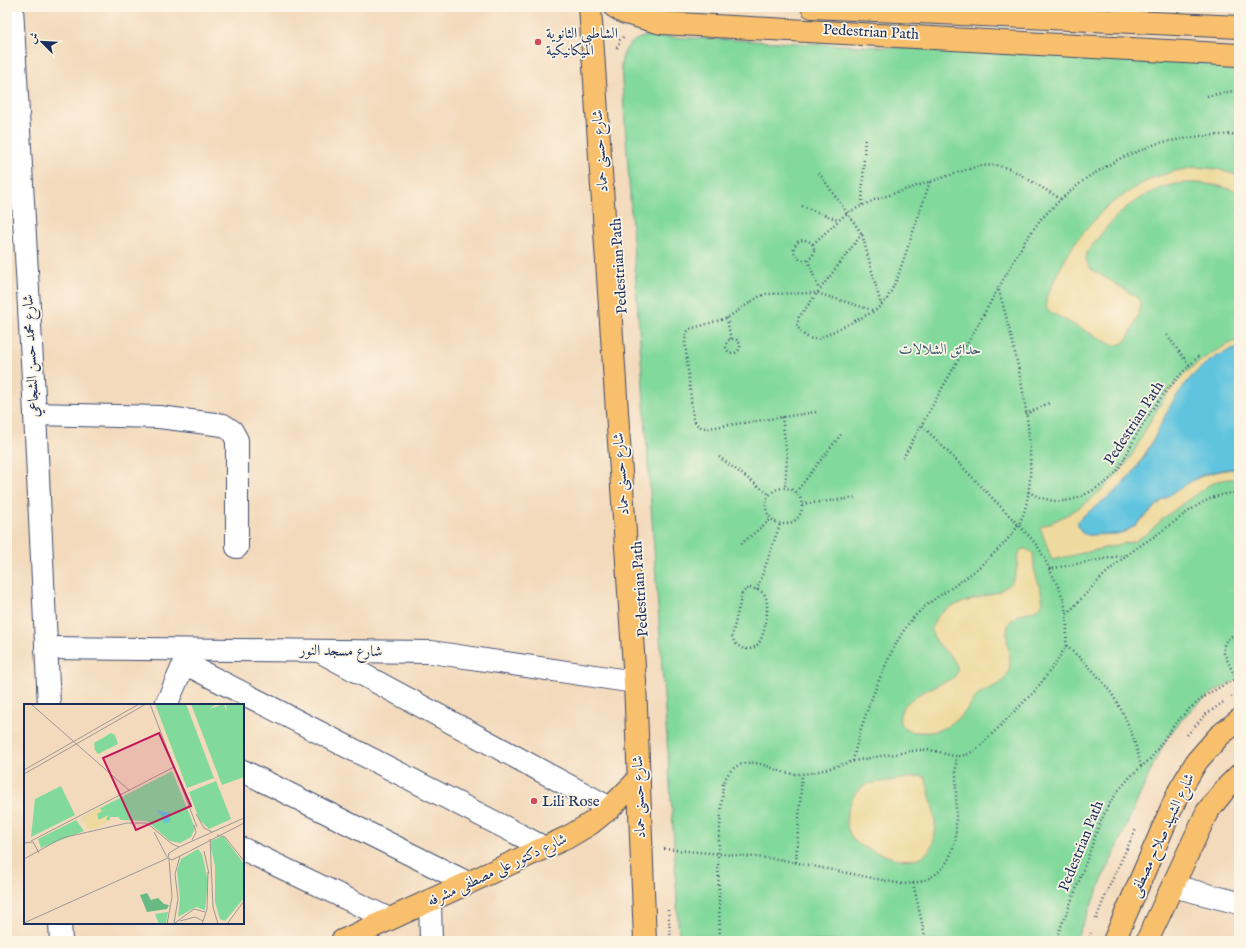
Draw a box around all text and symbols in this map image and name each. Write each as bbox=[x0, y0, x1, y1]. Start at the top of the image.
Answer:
street label: Pedestrian Path bbox=[823, 20, 920, 44]
north arrow bbox=[22, 22, 62, 62]
place label: الشاطبي الثانوية الميكانيكية bbox=[546, 24, 618, 60]
text: ش bbox=[25, 30, 42, 46]
marker: الشاطبي الثانوية الميكانيكية bbox=[533, 37, 543, 47]
street label: شارع حسنى حماد bbox=[588, 109, 615, 193]
street label: Pedestrian Path bbox=[606, 217, 632, 315]
street label: شارع محمد حسن الشجاعي bbox=[18, 294, 47, 418]
park label: حدائق الشلالات bbox=[899, 340, 981, 359]
street label: Pedestrian Path bbox=[1100, 378, 1168, 468]
street label: شارع حسنى حماد bbox=[609, 432, 636, 516]
street label: Pedestrian Path bbox=[627, 540, 653, 638]
street label: شارع مسجد النور bbox=[297, 641, 383, 664]
inset map bbox=[24, 704, 244, 924]
street label: شارع حسنى حماد bbox=[628, 755, 653, 839]
street label: شارع الشهيد صلاح مصطفى bbox=[1125, 770, 1202, 901]
place label: Lili Rose bbox=[542, 792, 600, 811]
marker: Lili Rose bbox=[529, 796, 539, 806]
street label: Pedestrian Path bbox=[1054, 798, 1108, 894]
street label: شارع دكتور على مصطفى مشرفه bbox=[424, 829, 571, 913]

